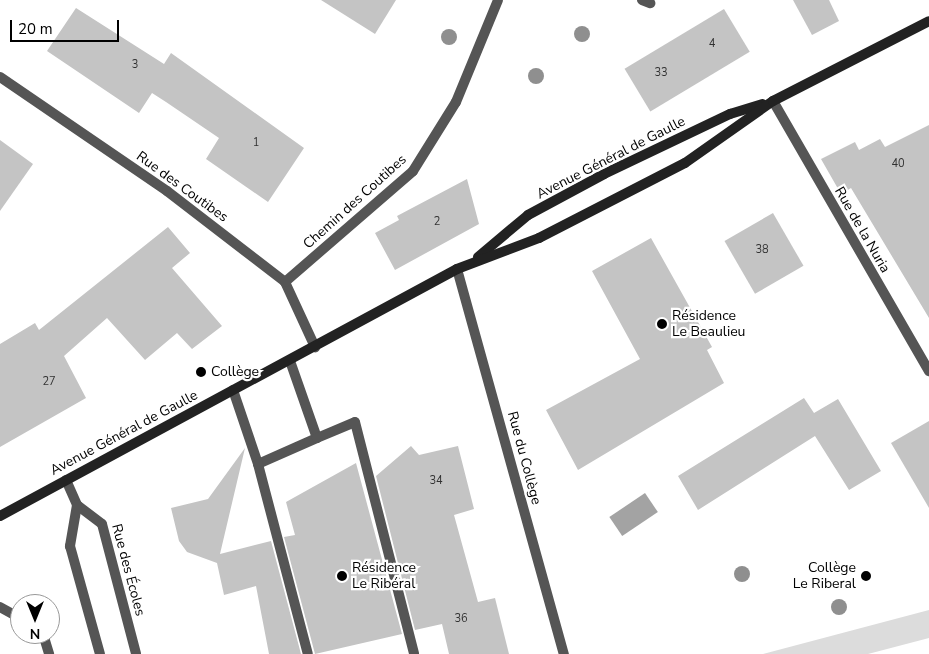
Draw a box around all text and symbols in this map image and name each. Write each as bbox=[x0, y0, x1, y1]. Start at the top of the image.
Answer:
scale bar bbox=[12, 10, 121, 42]
text: 20 m bbox=[18, 19, 53, 39]
house number: 4 bbox=[709, 37, 715, 51]
house number: 3 bbox=[132, 58, 138, 72]
house number: 33 bbox=[654, 66, 668, 80]
street label: Avenue Général de Gaulle bbox=[534, 113, 688, 203]
house number: 1 bbox=[253, 136, 259, 150]
street label: Rue des Coutibes bbox=[133, 148, 231, 226]
street label: Chemin des Coutibes bbox=[300, 151, 410, 253]
house number: 40 bbox=[891, 157, 905, 171]
street label: Rue de la Nuria bbox=[831, 184, 893, 276]
house number: 2 bbox=[434, 215, 440, 229]
house number: 38 bbox=[755, 243, 769, 257]
place label: Résidence Le Beaulieu bbox=[672, 308, 745, 341]
marker: Résidence Le Beaulieu bbox=[656, 318, 668, 330]
place label: Collège bbox=[211, 364, 259, 380]
marker: Collège bbox=[195, 366, 207, 378]
house number: 27 bbox=[42, 375, 56, 389]
street label: Avenue Général de Gaulle bbox=[47, 387, 201, 479]
street label: Rue du Collège bbox=[503, 410, 545, 506]
house number: 34 bbox=[429, 474, 443, 488]
street label: Rue des Écoles bbox=[108, 522, 148, 618]
place label: Résidence Le Ribéral bbox=[352, 560, 416, 592]
place label: Collège Le Riberal bbox=[793, 560, 856, 592]
marker: Résidence Le Ribéral bbox=[336, 570, 348, 582]
marker: Collège Le Riberal bbox=[860, 570, 872, 582]
north arrow bbox=[10, 594, 60, 644]
house number: 36 bbox=[454, 612, 468, 626]
text: N bbox=[30, 624, 40, 643]

